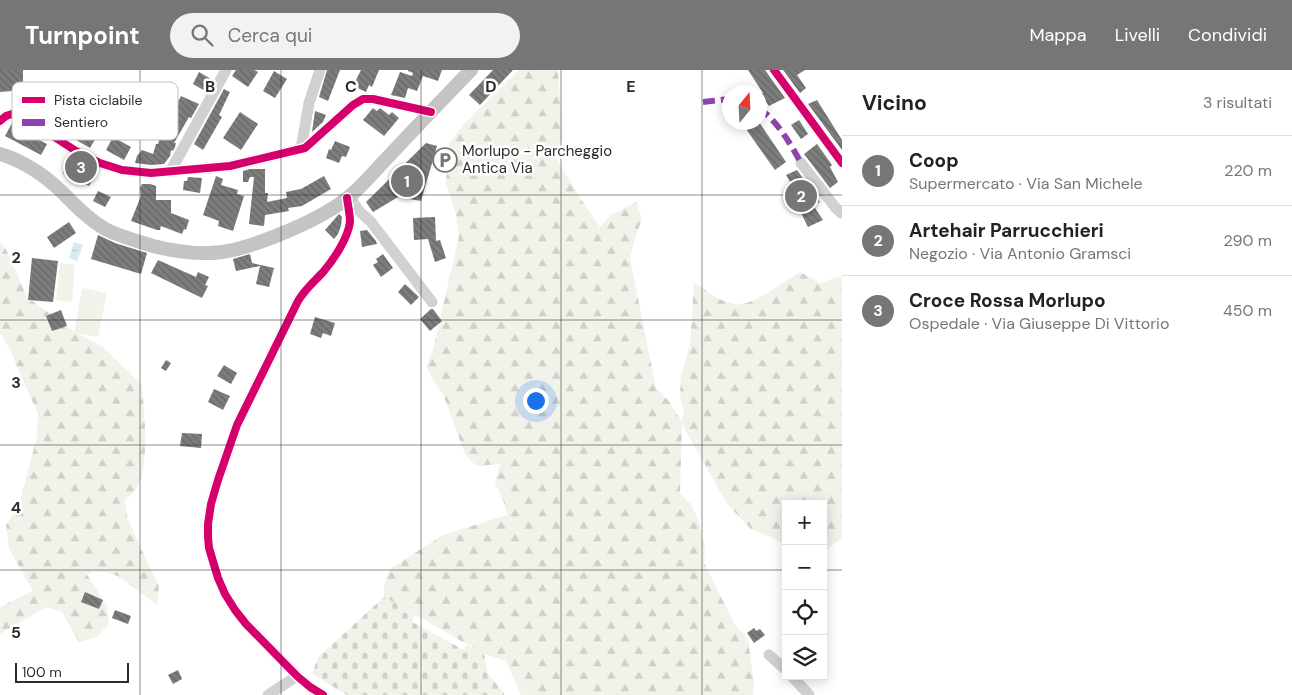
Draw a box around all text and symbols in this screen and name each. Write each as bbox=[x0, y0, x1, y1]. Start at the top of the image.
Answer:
search box bbox=[170, 13, 520, 58]
text: Turnpoint bbox=[25, 20, 140, 51]
icon: search bbox=[188, 21, 216, 49]
text: Cerca qui bbox=[228, 23, 312, 48]
text: Mappa bbox=[1029, 23, 1087, 47]
text: Livelli bbox=[1115, 23, 1160, 47]
text: Condividi bbox=[1188, 23, 1267, 47]
text: B bbox=[205, 76, 215, 97]
text: C bbox=[345, 76, 357, 97]
text: D bbox=[485, 76, 497, 97]
text: E bbox=[626, 76, 636, 97]
legend bbox=[12, 82, 178, 140]
north arrow bbox=[722, 85, 767, 130]
text: Vicino bbox=[862, 89, 927, 117]
text: Pista ciclabile bbox=[54, 91, 142, 109]
text: 3 risultati bbox=[1203, 92, 1272, 113]
text: Sentiero bbox=[54, 113, 108, 131]
place label: Morlupo - Parcheggio Antica Via bbox=[462, 141, 612, 178]
parking icon: Morlupo - Parcheggio Antica Via bbox=[432, 147, 458, 173]
pin: 3 bbox=[65, 148, 97, 186]
text: Coop bbox=[909, 148, 959, 173]
text: 1 bbox=[875, 160, 881, 181]
text: 220 m bbox=[1224, 160, 1272, 181]
pin: 1 bbox=[391, 162, 423, 200]
text: Supermercato · Via San Michele bbox=[909, 173, 1143, 194]
pin: 2 bbox=[785, 177, 817, 215]
text: Artehair Parrucchieri bbox=[909, 218, 1104, 243]
text: 2 bbox=[873, 230, 883, 251]
text: 290 m bbox=[1223, 230, 1272, 251]
text: Negozio · Via Antonio Gramsci bbox=[909, 243, 1131, 264]
text: 2 bbox=[11, 247, 21, 268]
text: Croce Rossa Morlupo bbox=[909, 288, 1106, 313]
text: 3 bbox=[873, 300, 883, 321]
text: 450 m bbox=[1223, 300, 1272, 321]
text: Ospedale · Via Giuseppe Di Vittorio bbox=[909, 313, 1169, 334]
text: 3 bbox=[11, 372, 21, 393]
your location bbox=[523, 388, 549, 414]
text: 4 bbox=[11, 497, 21, 518]
map controls bbox=[782, 500, 827, 680]
button: + bbox=[782, 500, 827, 545]
button: − bbox=[782, 545, 827, 590]
button: locate bbox=[782, 590, 827, 635]
text: 5 bbox=[11, 622, 21, 643]
button: layers bbox=[782, 635, 827, 680]
scale bar bbox=[15, 660, 129, 683]
text: 100 m bbox=[22, 663, 62, 681]

